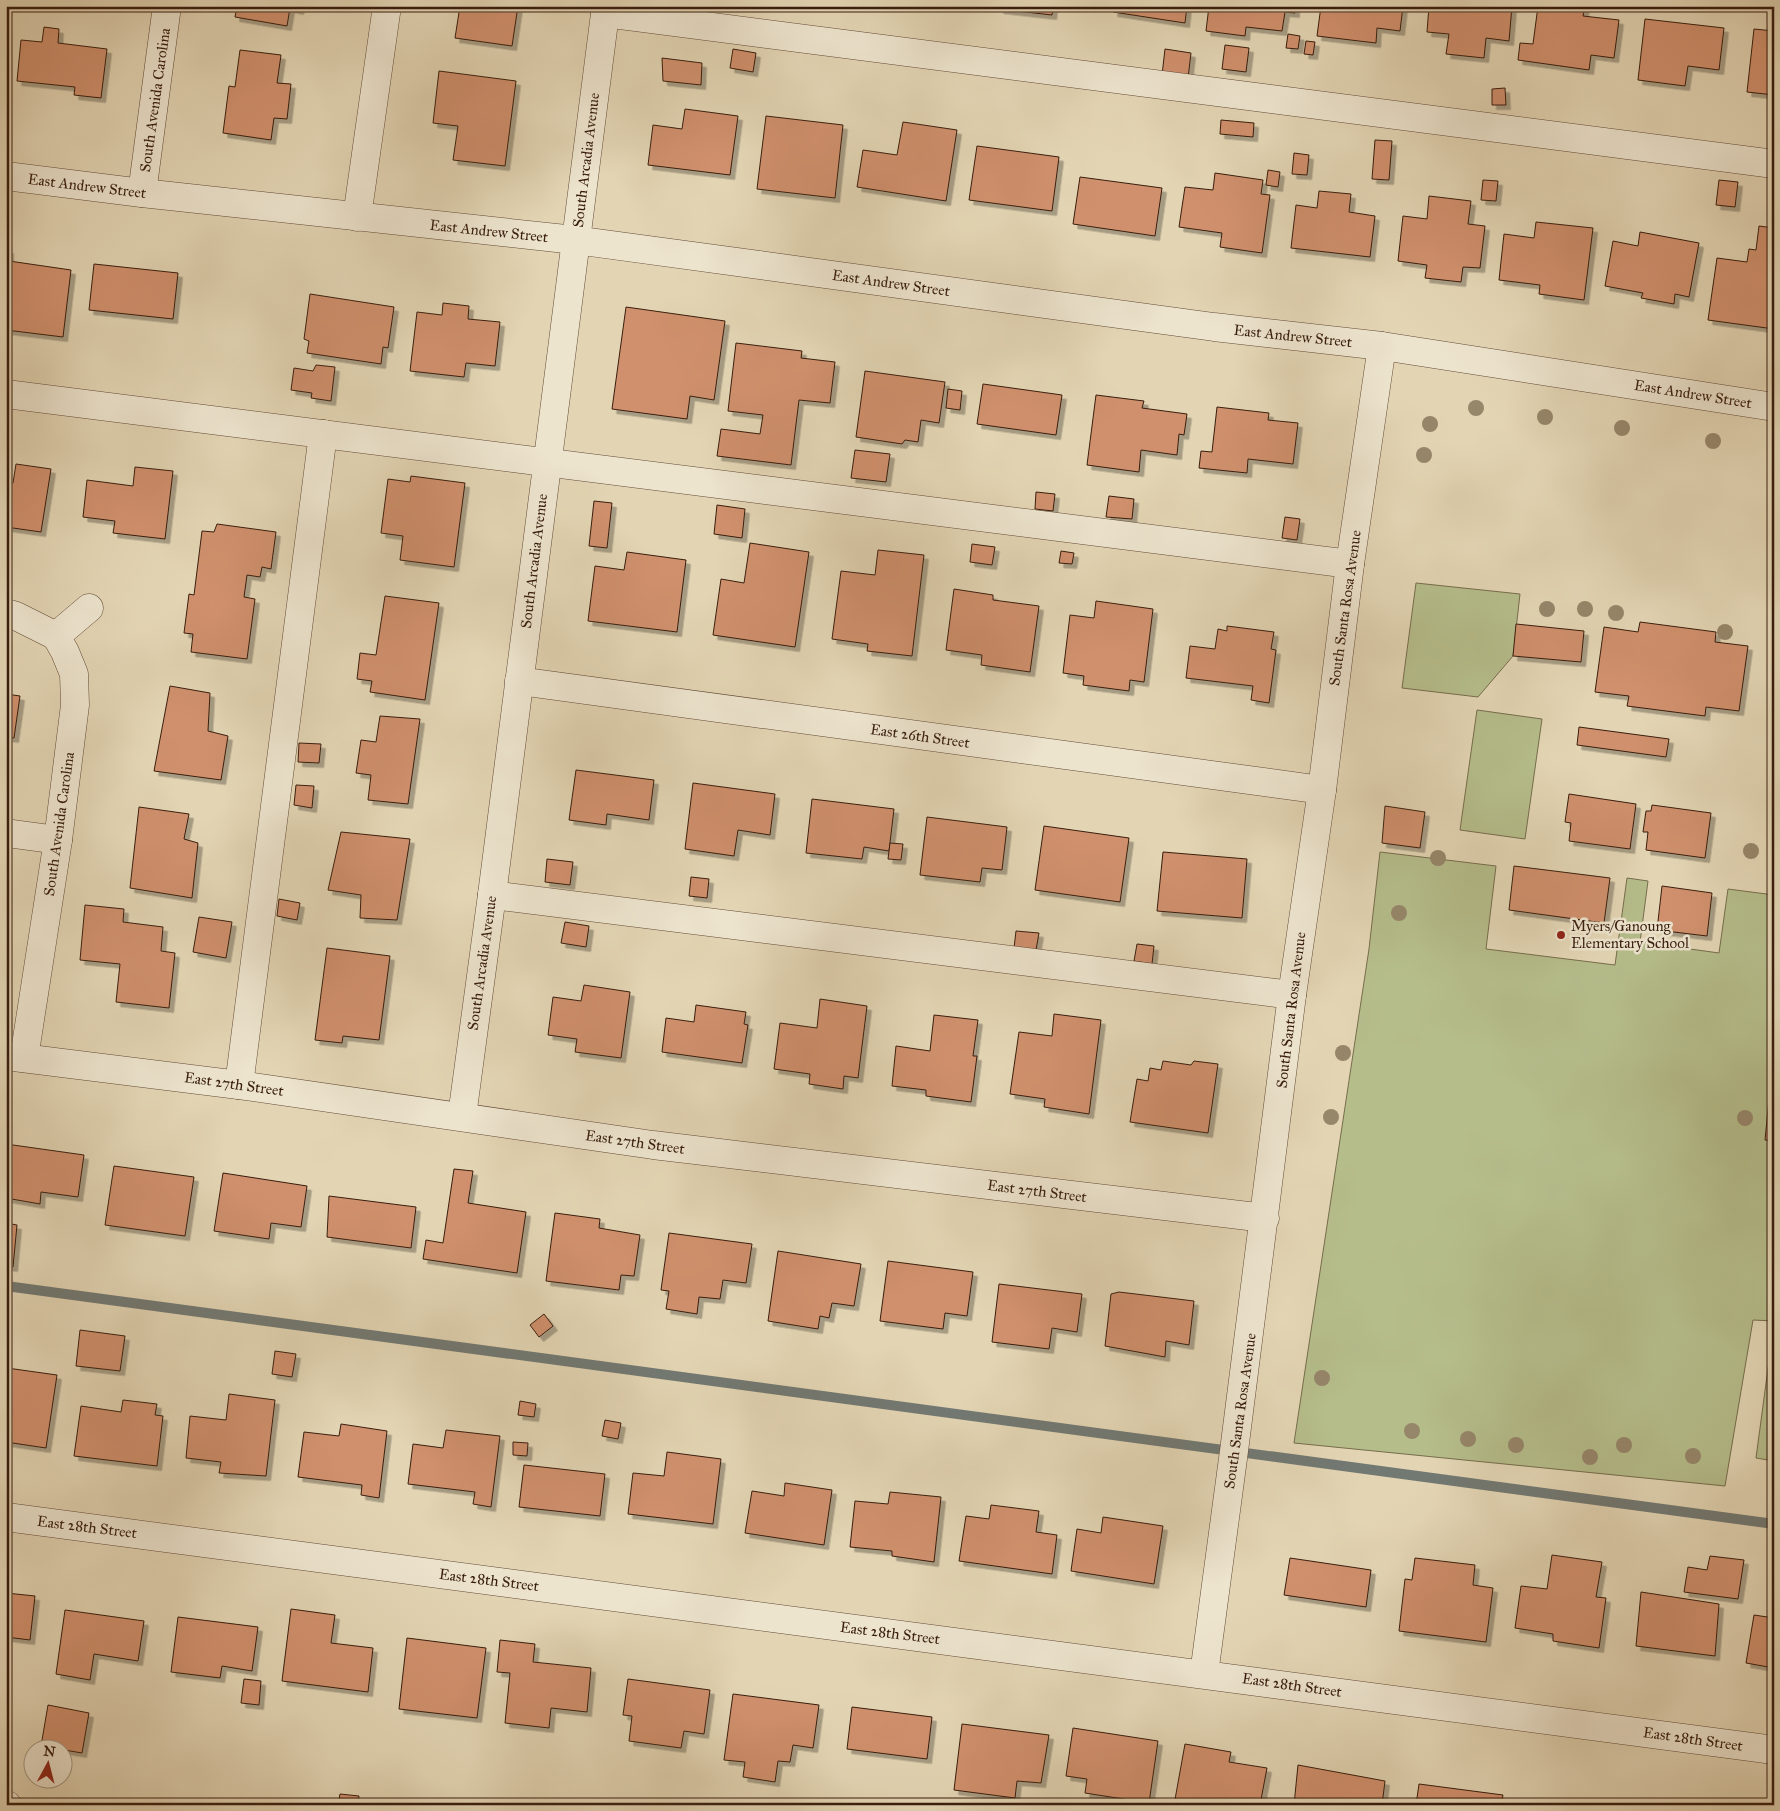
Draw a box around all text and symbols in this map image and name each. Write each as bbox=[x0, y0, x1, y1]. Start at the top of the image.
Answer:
street label: South Avenida Carolina bbox=[136, 26, 174, 173]
street label: South Arcadia Avenue bbox=[569, 92, 603, 228]
street label: East Andrew Street bbox=[27, 170, 148, 202]
street label: East Andrew Street bbox=[429, 216, 550, 246]
street label: East Andrew Street bbox=[831, 266, 952, 300]
street label: East Andrew Street bbox=[1233, 321, 1354, 351]
street label: East Andrew Street bbox=[1633, 376, 1754, 412]
street label: South Arcadia Avenue bbox=[517, 493, 551, 629]
street label: South Santa Rosa Avenue bbox=[1325, 529, 1365, 687]
street label: East 26th Street bbox=[869, 720, 972, 752]
street label: South Avenida Carolina bbox=[40, 750, 78, 897]
street label: South Arcadia Avenue bbox=[464, 895, 500, 1031]
place label: Myers/Ganoung Elementary School bbox=[1571, 917, 1690, 952]
marker: Myers/Ganoung Elementary School bbox=[1555, 929, 1567, 941]
street label: South Santa Rosa Avenue bbox=[1272, 931, 1310, 1089]
street label: East 27th Street bbox=[183, 1068, 286, 1100]
street label: East 27th Street bbox=[584, 1126, 687, 1158]
street label: East 27th Street bbox=[986, 1176, 1089, 1206]
street label: South Santa Rosa Avenue bbox=[1220, 1332, 1260, 1490]
street label: East 28th Street bbox=[36, 1512, 139, 1542]
street label: East 28th Street bbox=[438, 1565, 541, 1595]
street label: East 28th Street bbox=[839, 1618, 942, 1648]
street label: East 28th Street bbox=[1241, 1669, 1344, 1701]
street label: East 28th Street bbox=[1642, 1723, 1745, 1755]
north arrow bbox=[22, 1738, 72, 1788]
text: N bbox=[43, 1742, 57, 1761]

